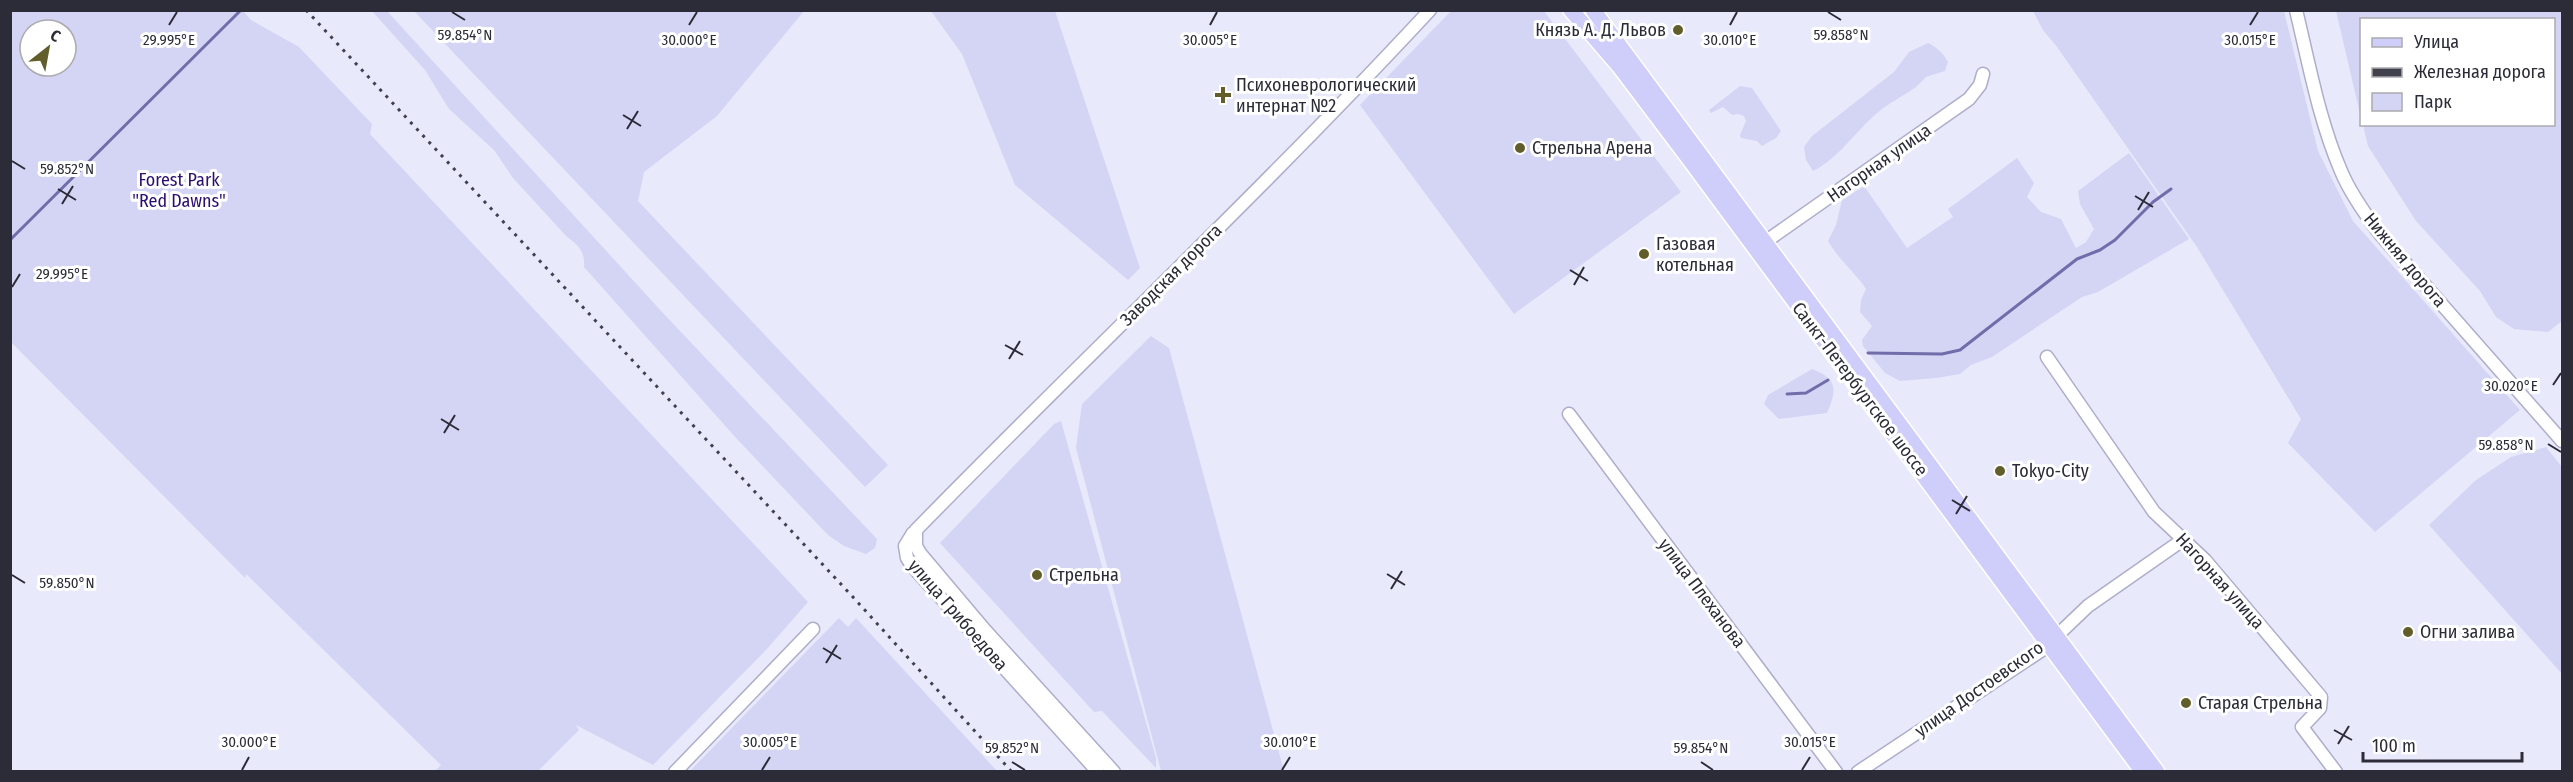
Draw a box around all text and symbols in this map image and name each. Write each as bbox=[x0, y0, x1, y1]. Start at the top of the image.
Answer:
north arrow bbox=[18, 18, 78, 78]
legend bbox=[2360, 18, 2555, 126]
place label: Князь А. Д. Львов bbox=[1535, 19, 1666, 41]
marker: Князь А. Д. Львов bbox=[1671, 23, 1685, 37]
text: С bbox=[47, 25, 64, 46]
text: 59.854°N bbox=[438, 26, 492, 44]
text: 59.858°N bbox=[1813, 26, 1869, 44]
text: 29.995°E bbox=[143, 31, 195, 49]
text: 30.000°E bbox=[661, 31, 717, 49]
text: 30.005°E bbox=[1183, 31, 1237, 49]
text: 30.010°E bbox=[1704, 31, 1756, 49]
text: 30.015°E bbox=[2224, 31, 2276, 49]
text: Улица bbox=[2413, 31, 2459, 53]
text: Железная дорога bbox=[2414, 61, 2546, 83]
place label: Психоневрологический интернат №2 bbox=[1236, 74, 1416, 117]
marker: Психоневрологический интернат №2 bbox=[1214, 86, 1232, 104]
text: Парк bbox=[2414, 91, 2452, 113]
street label: Нагорная улица bbox=[1823, 119, 1935, 207]
place label: Стрельна Арена bbox=[1532, 137, 1653, 159]
marker: Стрельна Арена bbox=[1513, 141, 1527, 155]
text: 59.852°N bbox=[40, 160, 94, 178]
park label: Forest Park "Red Dawns" bbox=[132, 169, 226, 212]
street label: Нижняя дорога bbox=[2359, 208, 2451, 312]
street label: Заводская дорога bbox=[1115, 219, 1227, 331]
place label: Газовая котельная bbox=[1656, 233, 1734, 276]
marker: Газовая котельная bbox=[1637, 247, 1651, 261]
text: 29.995°E bbox=[36, 265, 88, 283]
street label: Санкт-Петербургское шоссе bbox=[1787, 298, 1933, 480]
text: 30.020°E bbox=[2484, 377, 2538, 395]
text: 59.858°N bbox=[2478, 436, 2534, 454]
place label: Tokyo-City bbox=[2012, 460, 2089, 482]
marker: Tokyo-City bbox=[1993, 464, 2007, 478]
street label: Нагорная улица bbox=[2171, 528, 2269, 634]
street label: улица Плеханова bbox=[1654, 534, 1750, 652]
street label: улица Грибоедова bbox=[904, 555, 1013, 675]
place label: Стрельна bbox=[1049, 564, 1119, 586]
marker: Стрельна bbox=[1030, 568, 1044, 582]
text: 59.850°N bbox=[39, 574, 95, 592]
place label: Огни залива bbox=[2420, 621, 2515, 643]
marker: Огни залива bbox=[2401, 625, 2415, 639]
street label: улица Достоевского bbox=[1910, 636, 2048, 742]
place label: Старая Стрельна bbox=[2198, 692, 2323, 714]
marker: Старая Стрельна bbox=[2179, 696, 2193, 710]
scale bar bbox=[2363, 725, 2522, 763]
text: 30.000°E bbox=[221, 733, 277, 751]
text: 30.005°E bbox=[743, 733, 797, 751]
text: 30.010°E bbox=[1264, 733, 1316, 751]
text: 30.015°E bbox=[1784, 733, 1836, 751]
text: 100 m bbox=[2372, 735, 2416, 757]
text: 59.852°N bbox=[985, 739, 1039, 757]
text: 59.854°N bbox=[1674, 739, 1728, 757]

